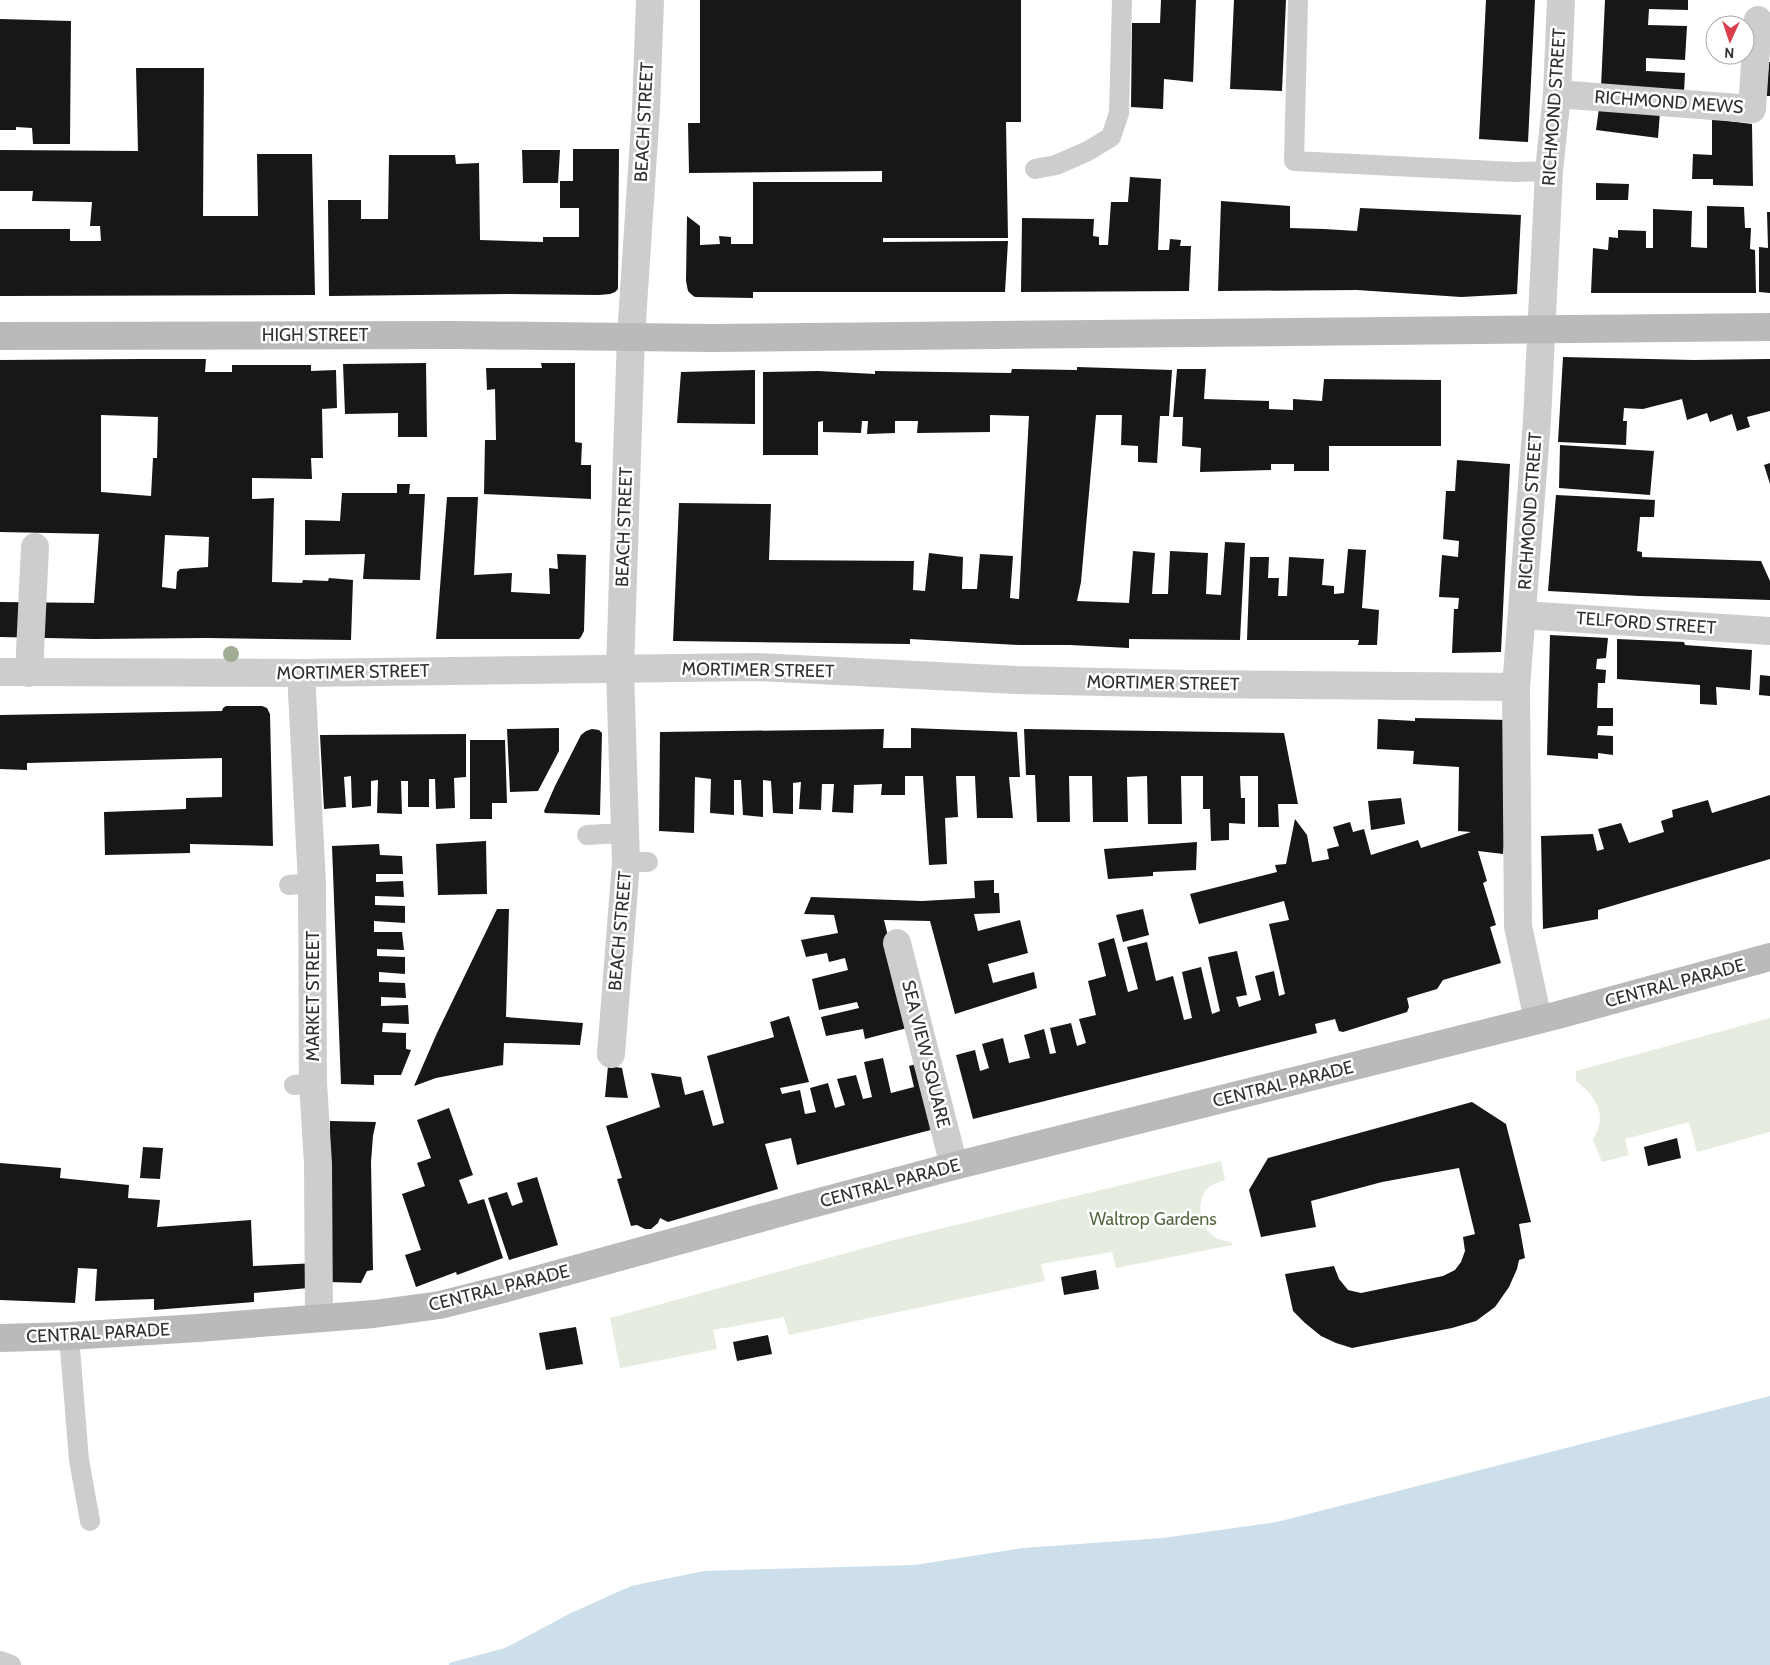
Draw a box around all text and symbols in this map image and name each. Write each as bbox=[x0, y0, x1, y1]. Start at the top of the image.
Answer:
north arrow bbox=[1705, 15, 1755, 65]
street label: RICHMOND STREET bbox=[1538, 27, 1571, 186]
text: N bbox=[1724, 44, 1735, 62]
street label: BEACH STREET bbox=[630, 61, 658, 182]
street label: RICHMOND MEWS bbox=[1594, 86, 1744, 118]
street label: HIGH STREET bbox=[262, 324, 369, 346]
street label: RICHMOND STREET bbox=[1514, 431, 1547, 590]
street label: BEACH STREET bbox=[611, 466, 637, 587]
street label: TELFORD STREET bbox=[1575, 607, 1717, 639]
street label: MORTIMER STREET bbox=[681, 658, 835, 682]
street label: MORTIMER STREET bbox=[276, 660, 430, 684]
street label: MORTIMER STREET bbox=[1086, 671, 1240, 695]
street label: BEACH STREET bbox=[604, 870, 636, 992]
street label: MARKET STREET bbox=[302, 930, 324, 1061]
street label: CENTRAL PARADE bbox=[1603, 954, 1747, 1012]
street label: SEA VIEW SQUARE bbox=[897, 978, 955, 1130]
street label: CENTRAL PARADE bbox=[1210, 1056, 1356, 1112]
street label: CENTRAL PARADE bbox=[818, 1154, 962, 1212]
park label: Waltrop Gardens bbox=[1089, 1208, 1217, 1230]
street label: CENTRAL PARADE bbox=[426, 1260, 572, 1316]
street label: CENTRAL PARADE bbox=[26, 1318, 170, 1348]

